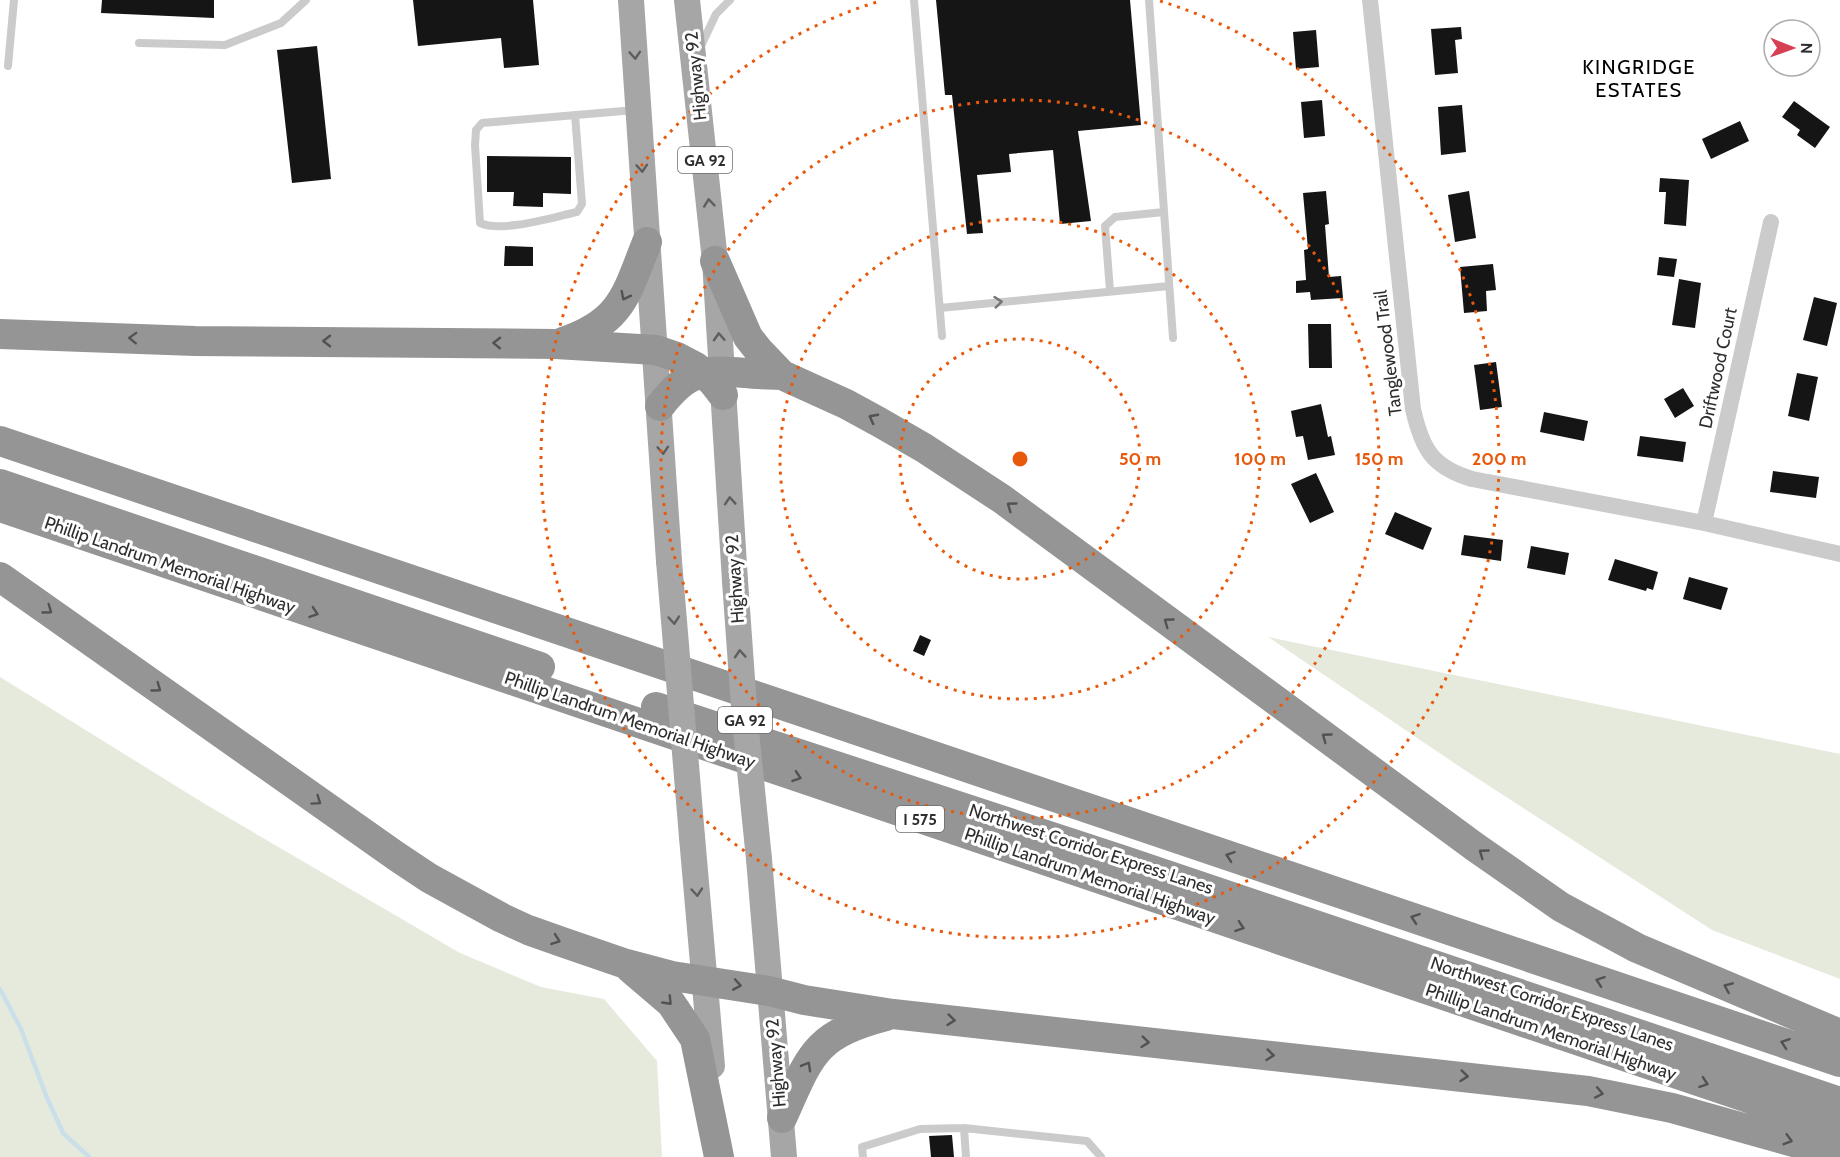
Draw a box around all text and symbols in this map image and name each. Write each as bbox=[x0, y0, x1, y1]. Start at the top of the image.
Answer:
north arrow bbox=[1762, 18, 1822, 78]
street label: Highway 92 bbox=[680, 31, 712, 121]
text: N bbox=[1797, 42, 1816, 54]
one-way arrow bbox=[628, 50, 641, 59]
district label: KINGRIDGE ESTATES bbox=[1582, 55, 1696, 102]
road number: GA 92 bbox=[678, 147, 732, 173]
one-way arrow bbox=[635, 163, 648, 172]
one-way arrow bbox=[703, 198, 716, 208]
street label: Tanglewood Trail bbox=[1369, 288, 1407, 417]
one-way arrow bbox=[620, 289, 632, 300]
one-way arrow bbox=[994, 296, 1003, 309]
street label: Driftwood Court bbox=[1694, 305, 1742, 431]
one-way arrow bbox=[128, 332, 137, 345]
one-way arrow bbox=[713, 332, 726, 341]
one-way arrow bbox=[323, 335, 332, 347]
one-way arrow bbox=[493, 337, 502, 349]
one-way arrow bbox=[869, 414, 879, 425]
one-way arrow bbox=[656, 445, 669, 454]
text: 50 m bbox=[1119, 448, 1161, 470]
text: 100 m bbox=[1234, 448, 1286, 470]
text: 150 m bbox=[1355, 448, 1403, 470]
text: 200 m bbox=[1472, 448, 1526, 470]
centre of rings bbox=[1010, 449, 1030, 469]
one-way arrow bbox=[723, 497, 736, 506]
one-way arrow bbox=[1007, 503, 1018, 514]
street label: Phillip Landrum Memorial Highway bbox=[42, 512, 298, 618]
street label: Highway 92 bbox=[721, 534, 749, 624]
one-way arrow bbox=[41, 603, 52, 614]
one-way arrow bbox=[308, 606, 319, 619]
one-way arrow bbox=[667, 615, 680, 624]
one-way arrow bbox=[1164, 618, 1175, 629]
one-way arrow bbox=[734, 650, 747, 659]
street label: Phillip Landrum Memorial Highway bbox=[502, 667, 758, 773]
one-way arrow bbox=[151, 681, 162, 692]
road number: GA 92 bbox=[718, 707, 772, 733]
one-way arrow bbox=[1321, 734, 1332, 745]
one-way arrow bbox=[791, 770, 802, 782]
one-way arrow bbox=[310, 794, 321, 805]
street label: Northwest Corridor Express Lanes bbox=[966, 799, 1216, 899]
road number: I 575 bbox=[896, 806, 944, 832]
street label: Phillip Landrum Memorial Highway bbox=[962, 823, 1218, 929]
one-way arrow bbox=[1478, 849, 1489, 860]
one-way arrow bbox=[1225, 851, 1236, 863]
one-way arrow bbox=[690, 888, 703, 897]
one-way arrow bbox=[1410, 913, 1421, 926]
one-way arrow bbox=[1235, 920, 1245, 932]
one-way arrow bbox=[550, 933, 561, 946]
street label: Northwest Corridor Express Lanes bbox=[1428, 952, 1676, 1056]
one-way arrow bbox=[1595, 975, 1606, 988]
one-way arrow bbox=[732, 979, 741, 991]
street label: Phillip Landrum Memorial Highway bbox=[1423, 979, 1679, 1085]
one-way arrow bbox=[1723, 982, 1734, 994]
one-way arrow bbox=[660, 993, 671, 1004]
one-way arrow bbox=[946, 1014, 955, 1026]
street label: Highway 92 bbox=[761, 1018, 791, 1108]
one-way arrow bbox=[1140, 1035, 1149, 1048]
one-way arrow bbox=[1780, 1037, 1791, 1050]
one-way arrow bbox=[1266, 1048, 1275, 1061]
one-way arrow bbox=[799, 1062, 811, 1072]
one-way arrow bbox=[1459, 1069, 1469, 1082]
one-way arrow bbox=[1698, 1076, 1709, 1089]
one-way arrow bbox=[1594, 1086, 1604, 1099]
one-way arrow bbox=[1782, 1133, 1793, 1145]

